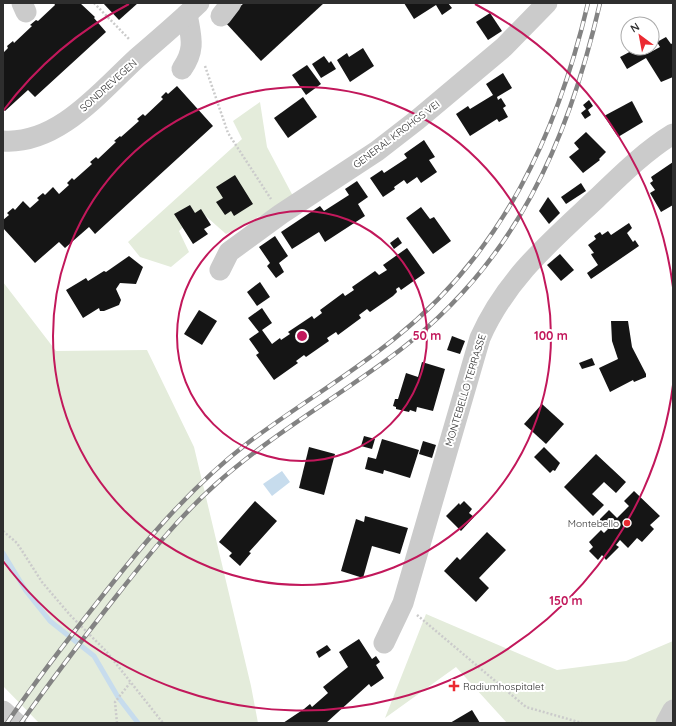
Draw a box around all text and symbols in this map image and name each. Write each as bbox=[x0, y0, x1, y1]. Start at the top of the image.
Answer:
north arrow bbox=[620, 16, 660, 56]
text: N bbox=[628, 19, 642, 36]
street label: SONDREVEGEN bbox=[77, 56, 140, 114]
street label: GENERAL KROHGS VEI bbox=[350, 98, 442, 171]
text: 50 m bbox=[413, 328, 441, 343]
text: 100 m bbox=[534, 328, 568, 343]
centre of rings bbox=[295, 329, 309, 343]
street label: MONTEBELLO TERRASSE bbox=[442, 332, 489, 448]
place label: Montebello bbox=[568, 517, 619, 530]
marker: Montebello bbox=[622, 518, 632, 528]
text: 150 m bbox=[549, 593, 583, 608]
marker: Radiumhospitalet bbox=[448, 680, 460, 692]
place label: Radiumhospitalet bbox=[463, 680, 545, 693]

